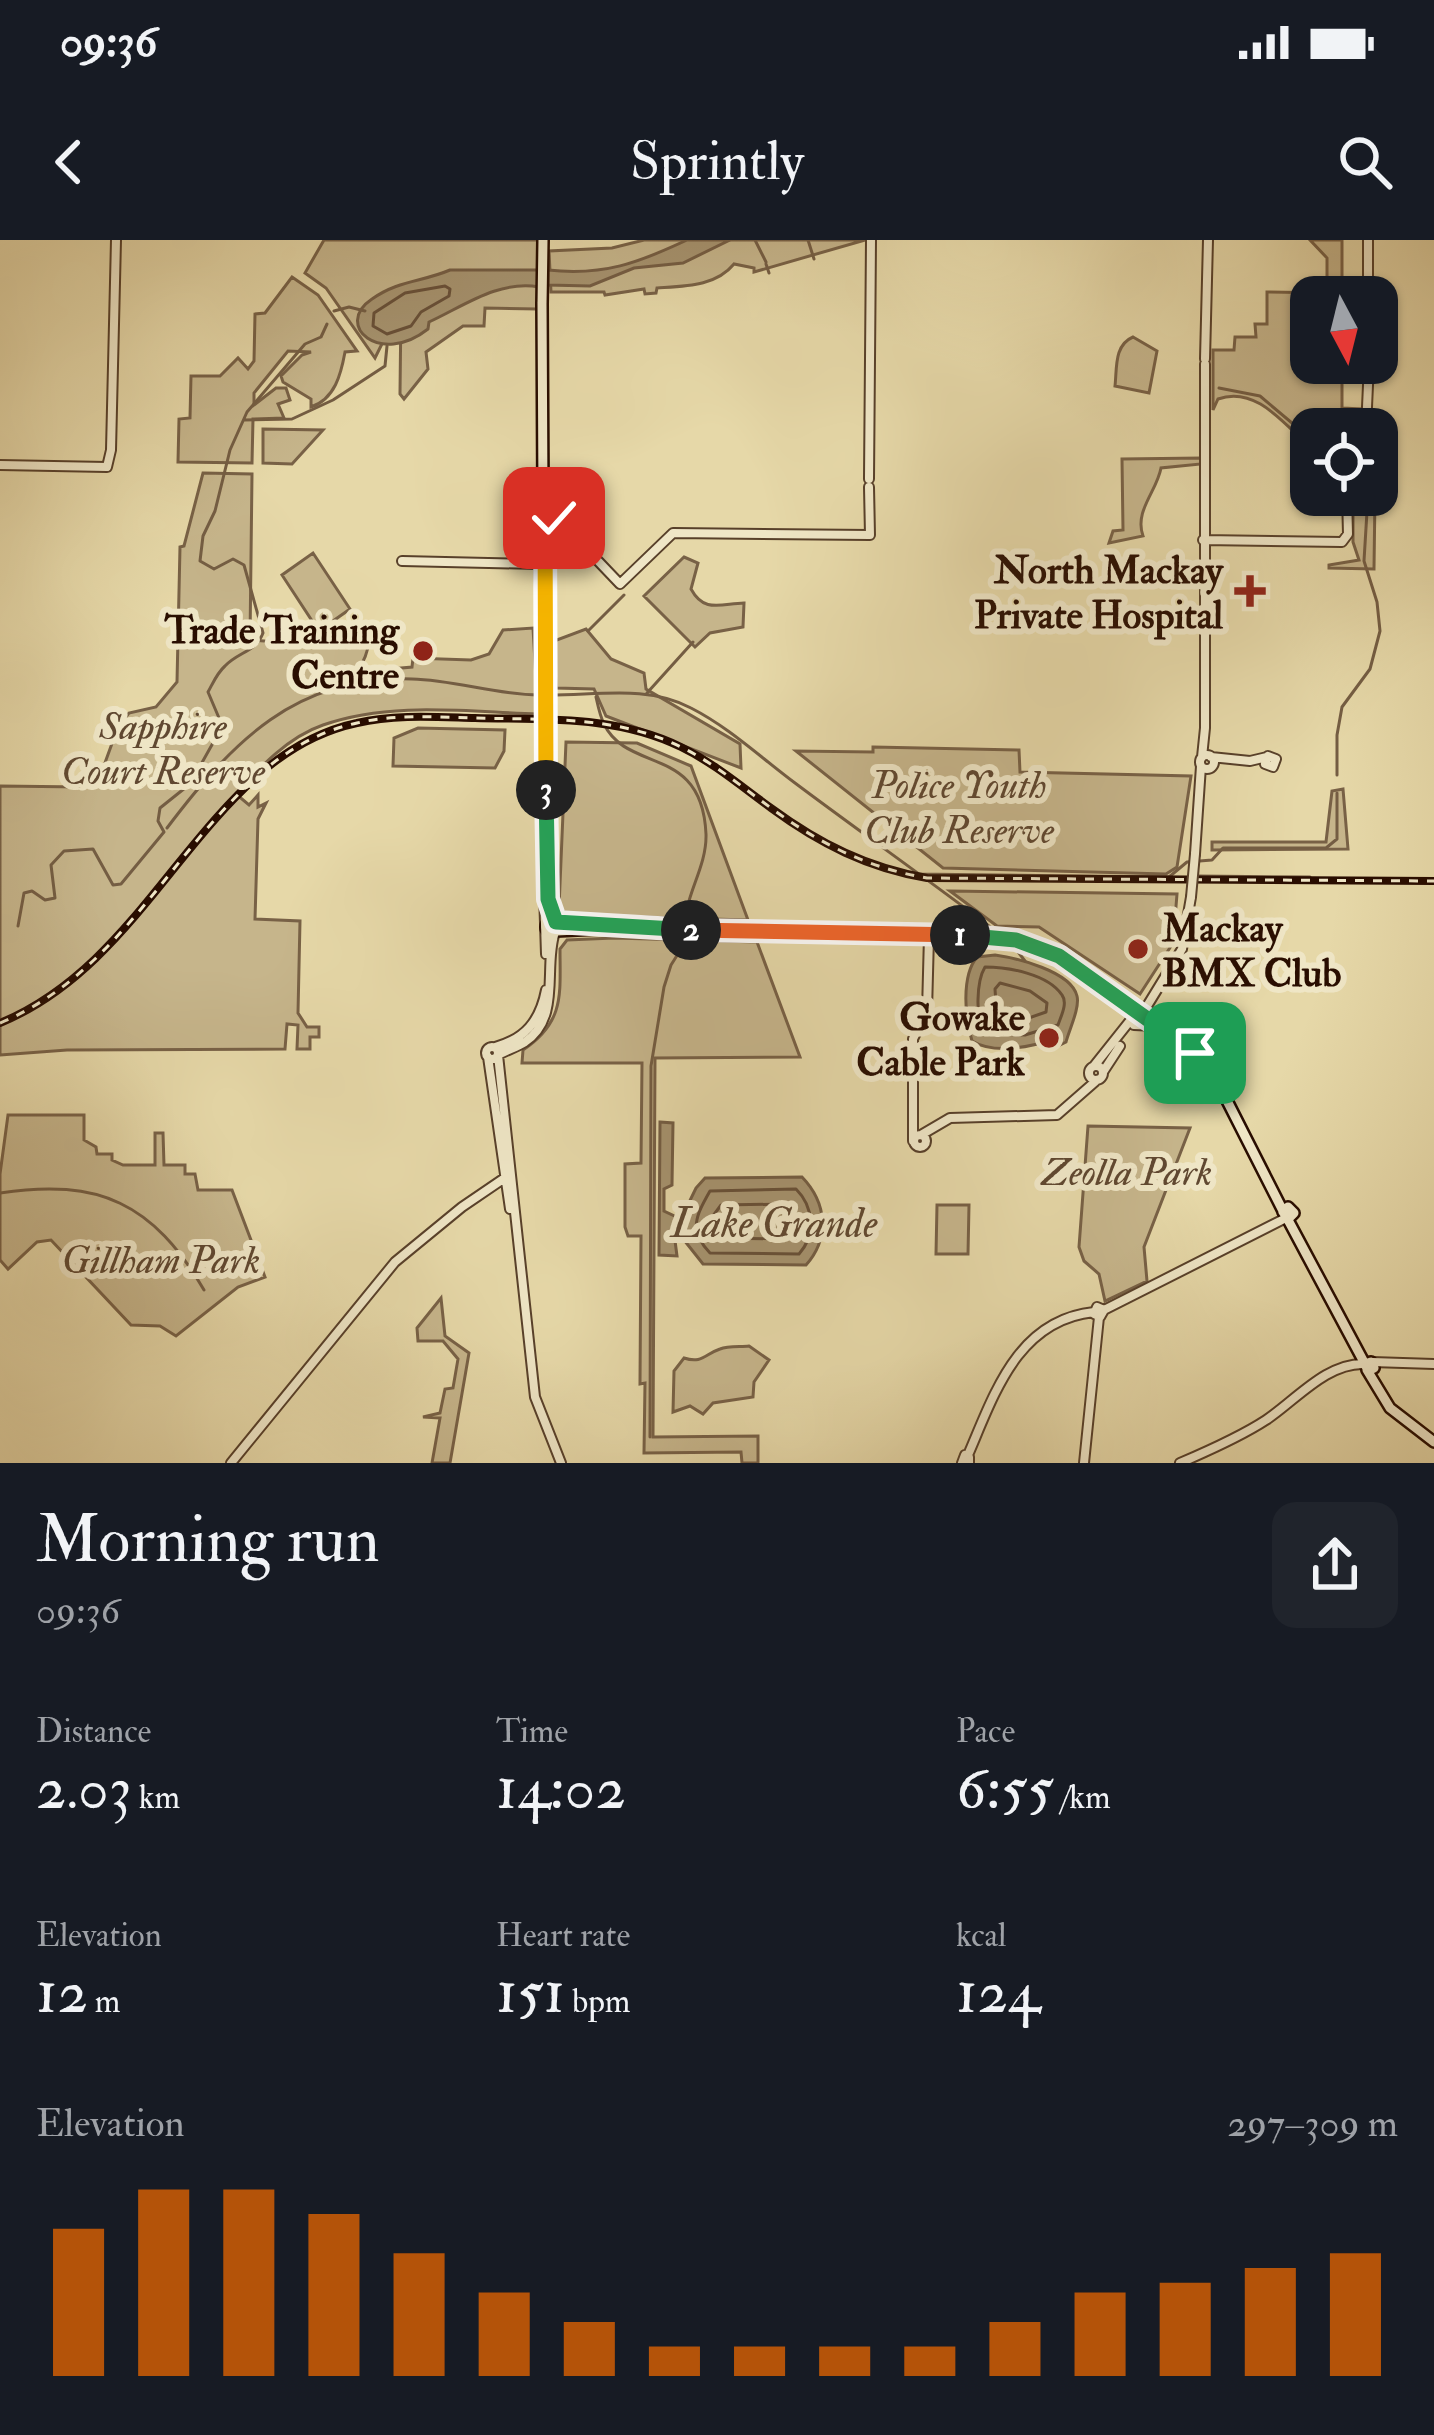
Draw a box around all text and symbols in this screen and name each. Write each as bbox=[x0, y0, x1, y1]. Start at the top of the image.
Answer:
text: 09:36 bbox=[60, 14, 157, 70]
text: Sprintly bbox=[630, 128, 804, 196]
icon: back bbox=[36, 129, 102, 195]
icon: search bbox=[1332, 129, 1398, 195]
north arrow bbox=[1290, 276, 1398, 384]
map controls bbox=[1290, 276, 1398, 516]
button: locate bbox=[1290, 408, 1398, 516]
pin bbox=[503, 467, 605, 569]
icon: check bbox=[521, 485, 587, 551]
place label: North Mackay Private Hospital bbox=[974, 546, 1225, 640]
marker: North Mackay Private Hospital bbox=[1234, 575, 1266, 607]
place label: Trade Training Centre bbox=[164, 606, 401, 700]
marker: Trade Training Centre bbox=[410, 638, 436, 664]
park label: Sapphire Court Reserve bbox=[61, 702, 266, 796]
pin: 3 bbox=[516, 760, 576, 820]
park label: Police Youth Club Reserve bbox=[864, 761, 1055, 855]
text: 3 bbox=[540, 769, 552, 810]
pin: 2 bbox=[661, 900, 721, 960]
place label: Mackay BMX Club bbox=[1161, 904, 1341, 998]
pin: 1 bbox=[930, 905, 990, 965]
text: 2 bbox=[683, 909, 699, 950]
text: 1 bbox=[954, 914, 966, 955]
marker: Mackay BMX Club bbox=[1125, 936, 1151, 962]
place label: Gowake Cable Park bbox=[856, 993, 1026, 1087]
pin bbox=[1144, 1002, 1246, 1104]
icon: arrive bbox=[1162, 1020, 1228, 1086]
marker: Gowake Cable Park bbox=[1036, 1025, 1062, 1051]
park label: Zeolla Park bbox=[1040, 1148, 1212, 1197]
water label: Lake Grande bbox=[669, 1198, 878, 1250]
park label: Gillham Park bbox=[62, 1236, 260, 1285]
text: Morning run bbox=[36, 1499, 380, 1582]
button: share bbox=[1272, 1502, 1398, 1628]
text: 09:36 bbox=[36, 1586, 120, 1635]
text: Distance bbox=[36, 1711, 151, 1752]
text: Time bbox=[496, 1711, 568, 1752]
text: Pace bbox=[956, 1711, 1015, 1752]
text: 2.03 bbox=[36, 1752, 132, 1827]
text: 14:02 bbox=[496, 1752, 626, 1827]
text: 6:55 bbox=[956, 1752, 1054, 1827]
text: km bbox=[132, 1777, 180, 1818]
text: /km bbox=[1054, 1777, 1111, 1818]
text: Elevation bbox=[36, 1915, 162, 1956]
text: Heart rate bbox=[496, 1915, 630, 1956]
text: kcal bbox=[956, 1915, 1007, 1956]
text: 12 bbox=[36, 1956, 88, 2031]
text: 151 bbox=[496, 1956, 565, 2031]
text: 124 bbox=[956, 1956, 1040, 2031]
text: m bbox=[88, 1981, 120, 2022]
text: bpm bbox=[565, 1981, 630, 2022]
text: Elevation bbox=[36, 2099, 185, 2148]
text: 297–309 m bbox=[1227, 2099, 1398, 2148]

